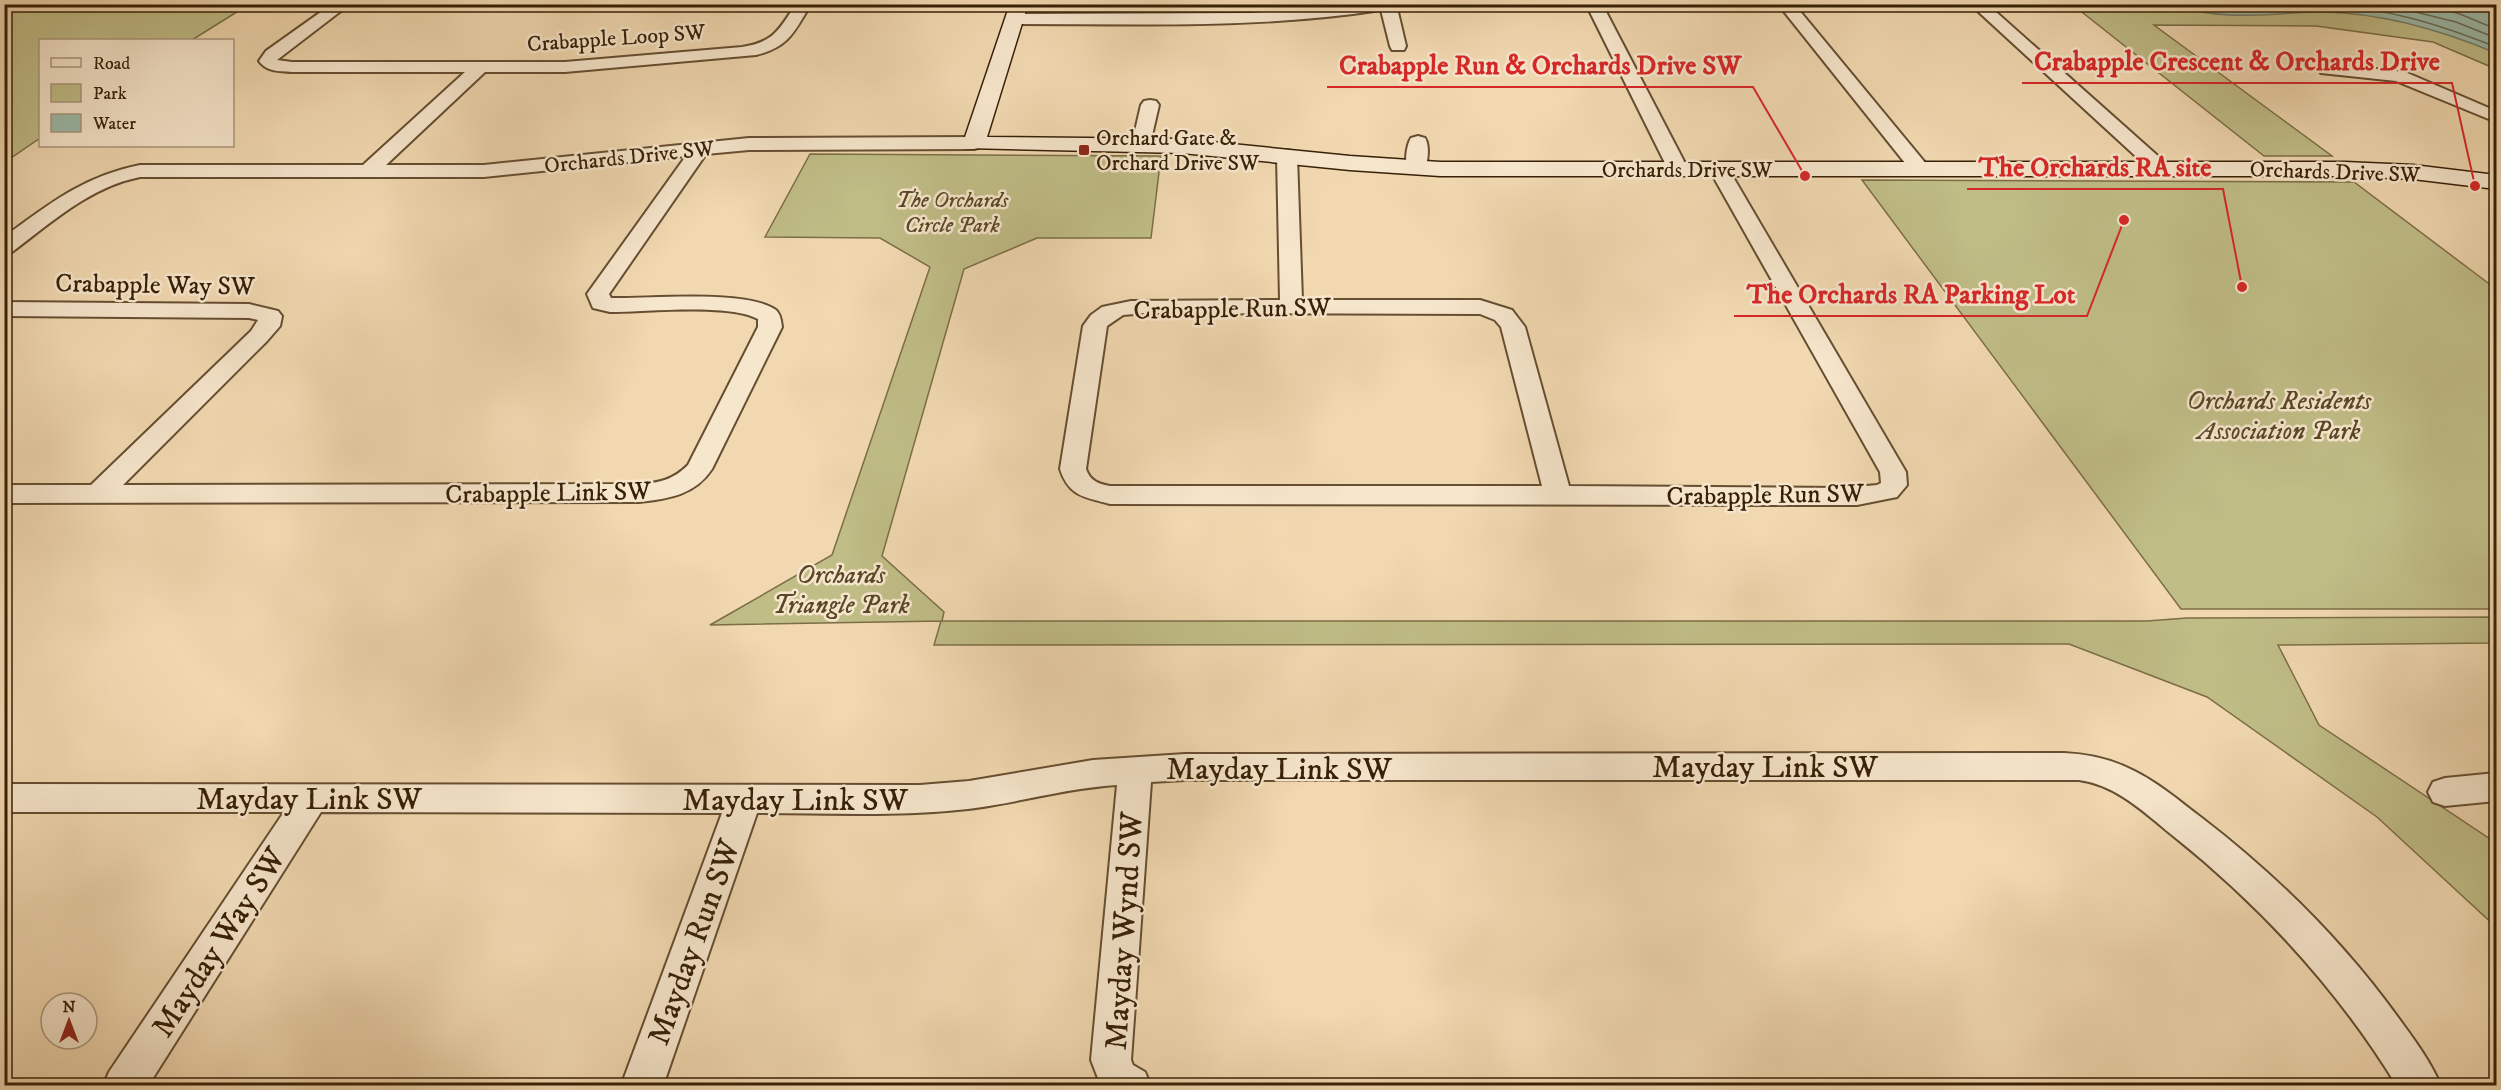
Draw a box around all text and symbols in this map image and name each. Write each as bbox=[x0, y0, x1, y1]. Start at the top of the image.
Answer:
street label: Crabapple Loop SW bbox=[526, 19, 707, 58]
callout: Crabapple Crescent & Orchards Drive bbox=[2022, 38, 2452, 83]
legend bbox=[39, 39, 234, 147]
callout: Crabapple Run & Orchards Drive SW bbox=[1327, 42, 1753, 87]
text: Crabapple Crescent & Orchards Drive bbox=[2034, 45, 2440, 79]
text: Crabapple Run & Orchards Drive SW bbox=[1339, 49, 1742, 83]
text: Road bbox=[93, 53, 130, 75]
text: Park bbox=[93, 83, 127, 105]
text: Water bbox=[92, 113, 136, 135]
place label: Orchard Gate & Orchard Drive SW bbox=[1096, 125, 1260, 177]
street label: Orchards Drive SW bbox=[543, 135, 716, 180]
marker: Orchard Gate & Orchard Drive SW bbox=[1077, 143, 1091, 157]
callout: The Orchards RA site bbox=[1967, 144, 2223, 189]
text: The Orchards RA site bbox=[1978, 151, 2211, 185]
street label: Orchards Drive SW bbox=[2249, 156, 2422, 189]
street label: Orchards Drive SW bbox=[1602, 157, 1773, 184]
park label: The Orchards Circle Park bbox=[896, 187, 1009, 239]
street label: Crabapple Way SW bbox=[55, 267, 256, 304]
callout: The Orchards RA Parking Lot bbox=[1734, 271, 2087, 316]
text: The Orchards RA Parking Lot bbox=[1746, 278, 2076, 312]
street label: Crabapple Run SW bbox=[1133, 291, 1332, 328]
park label: Orchards Residents Association Park bbox=[2187, 385, 2372, 448]
street label: Crabapple Link SW bbox=[445, 475, 653, 512]
street label: Crabapple Run SW bbox=[1666, 477, 1865, 514]
park label: Orchards Triangle Park bbox=[772, 559, 910, 622]
street label: Mayday Link SW bbox=[1652, 748, 1879, 788]
street label: Mayday Link SW bbox=[1166, 750, 1393, 790]
street label: Mayday Link SW bbox=[196, 780, 423, 820]
street label: Mayday Link SW bbox=[682, 781, 909, 821]
street label: Mayday Wynd SW bbox=[1097, 810, 1153, 1051]
street label: Mayday Run SW bbox=[639, 834, 751, 1051]
street label: Mayday Way SW bbox=[144, 840, 296, 1045]
north arrow bbox=[39, 991, 99, 1051]
text: N bbox=[62, 997, 76, 1017]

